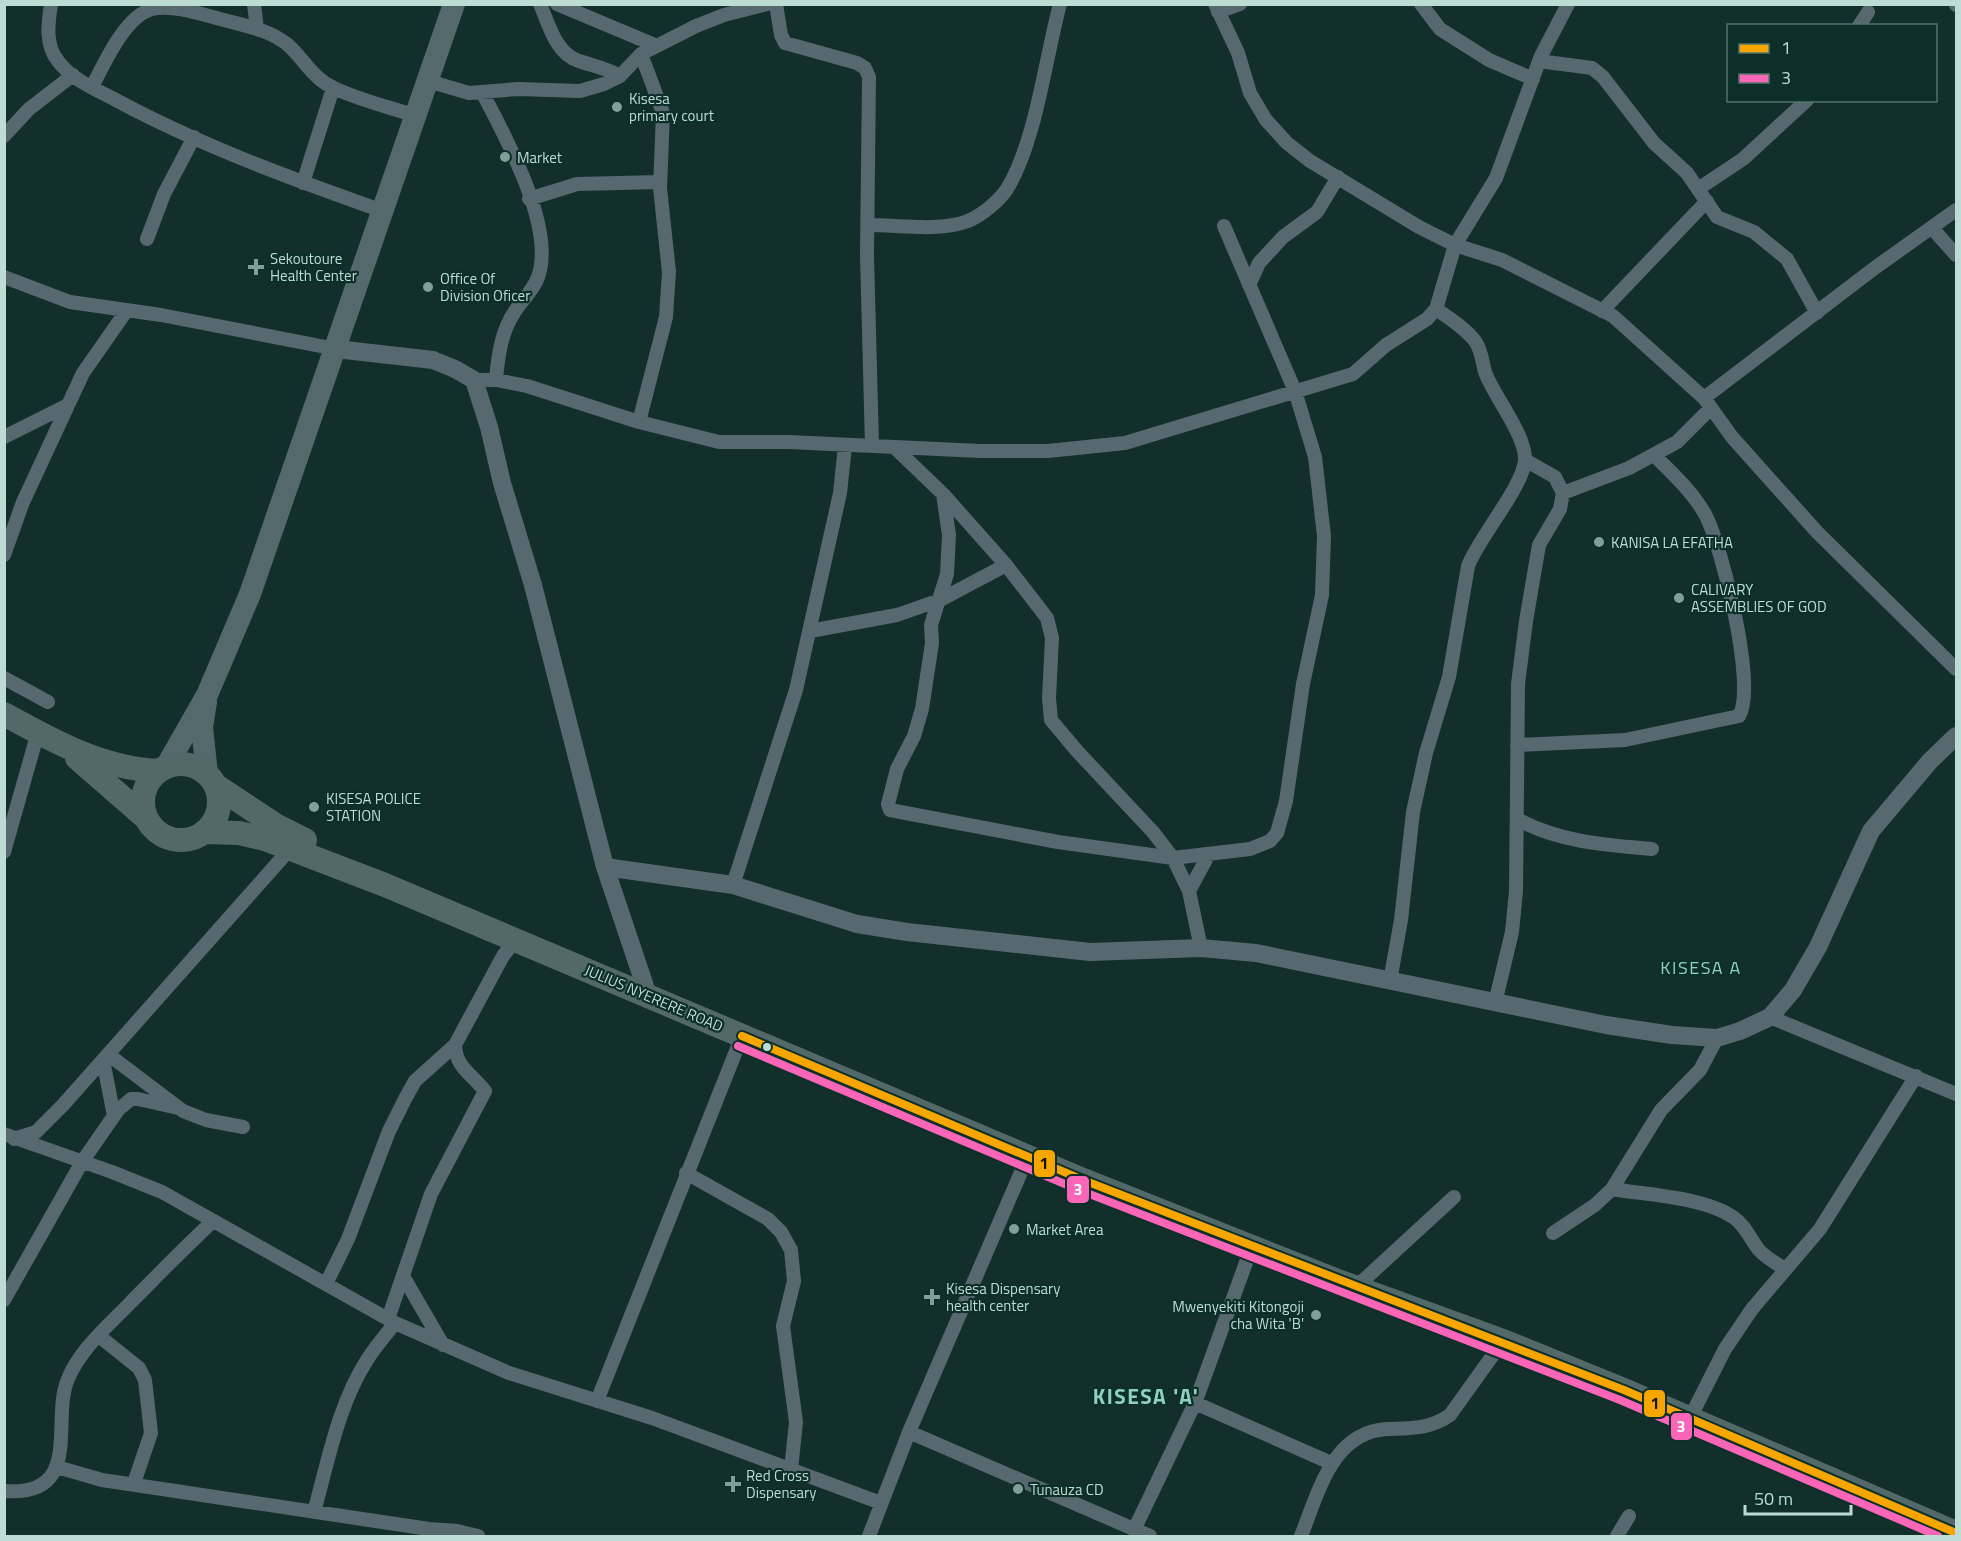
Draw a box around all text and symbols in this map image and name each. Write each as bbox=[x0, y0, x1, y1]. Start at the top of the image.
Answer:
legend bbox=[1727, 24, 1937, 102]
text: 1 bbox=[1781, 34, 1791, 61]
text: 3 bbox=[1781, 64, 1791, 91]
place label: Kisesa primary court bbox=[629, 87, 715, 127]
marker: Kisesa primary court bbox=[610, 100, 624, 114]
place label: Market bbox=[517, 146, 563, 169]
marker: Market bbox=[498, 150, 512, 164]
place label: Sekoutoure Health Center bbox=[270, 247, 357, 287]
marker: Sekoutoure Health Center bbox=[247, 258, 265, 276]
place label: Office Of Division Oficer bbox=[440, 267, 530, 307]
marker: Office Of Division Oficer bbox=[421, 280, 435, 294]
place label: KANISA LA EFATHA bbox=[1611, 531, 1733, 554]
marker: KANISA LA EFATHA bbox=[1592, 535, 1606, 549]
place label: CALIVARY ASSEMBLIES OF GOD bbox=[1691, 578, 1827, 618]
marker: CALIVARY ASSEMBLIES OF GOD bbox=[1672, 591, 1686, 605]
place label: KISESA POLICE STATION bbox=[326, 787, 421, 827]
marker: KISESA POLICE STATION bbox=[307, 800, 321, 814]
district label: KISESA A bbox=[1660, 954, 1742, 981]
street label: JULIUS NYERERE ROAD bbox=[581, 958, 727, 1038]
unlabelled marker bbox=[761, 1041, 773, 1053]
line badge: 1 bbox=[1033, 1149, 1056, 1178]
text: 1 bbox=[1040, 1151, 1048, 1175]
line badge: 3 bbox=[1066, 1175, 1090, 1204]
text: 3 bbox=[1074, 1177, 1082, 1201]
place label: Market Area bbox=[1026, 1218, 1104, 1241]
marker: Market Area bbox=[1007, 1222, 1021, 1236]
place label: Kisesa Dispensary health center bbox=[946, 1277, 1061, 1317]
marker: Kisesa Dispensary health center bbox=[923, 1288, 941, 1306]
place label: Mwenyekiti Kitongoji cha Wita 'B' bbox=[1172, 1295, 1304, 1335]
marker: Mwenyekiti Kitongoji cha Wita 'B' bbox=[1309, 1308, 1323, 1322]
district label: KISESA 'A' bbox=[1093, 1380, 1199, 1412]
line badge: 1 bbox=[1643, 1389, 1666, 1418]
text: 1 bbox=[1651, 1391, 1659, 1415]
line badge: 3 bbox=[1670, 1412, 1693, 1441]
text: 3 bbox=[1677, 1414, 1685, 1438]
place label: Red Cross Dispensary bbox=[746, 1464, 816, 1504]
marker: Red Cross Dispensary bbox=[724, 1475, 742, 1493]
place label: Tunauza CD bbox=[1030, 1478, 1104, 1501]
scale bar bbox=[1745, 1478, 1852, 1516]
marker: Tunauza CD bbox=[1011, 1482, 1025, 1496]
text: 50 m bbox=[1754, 1485, 1793, 1512]

